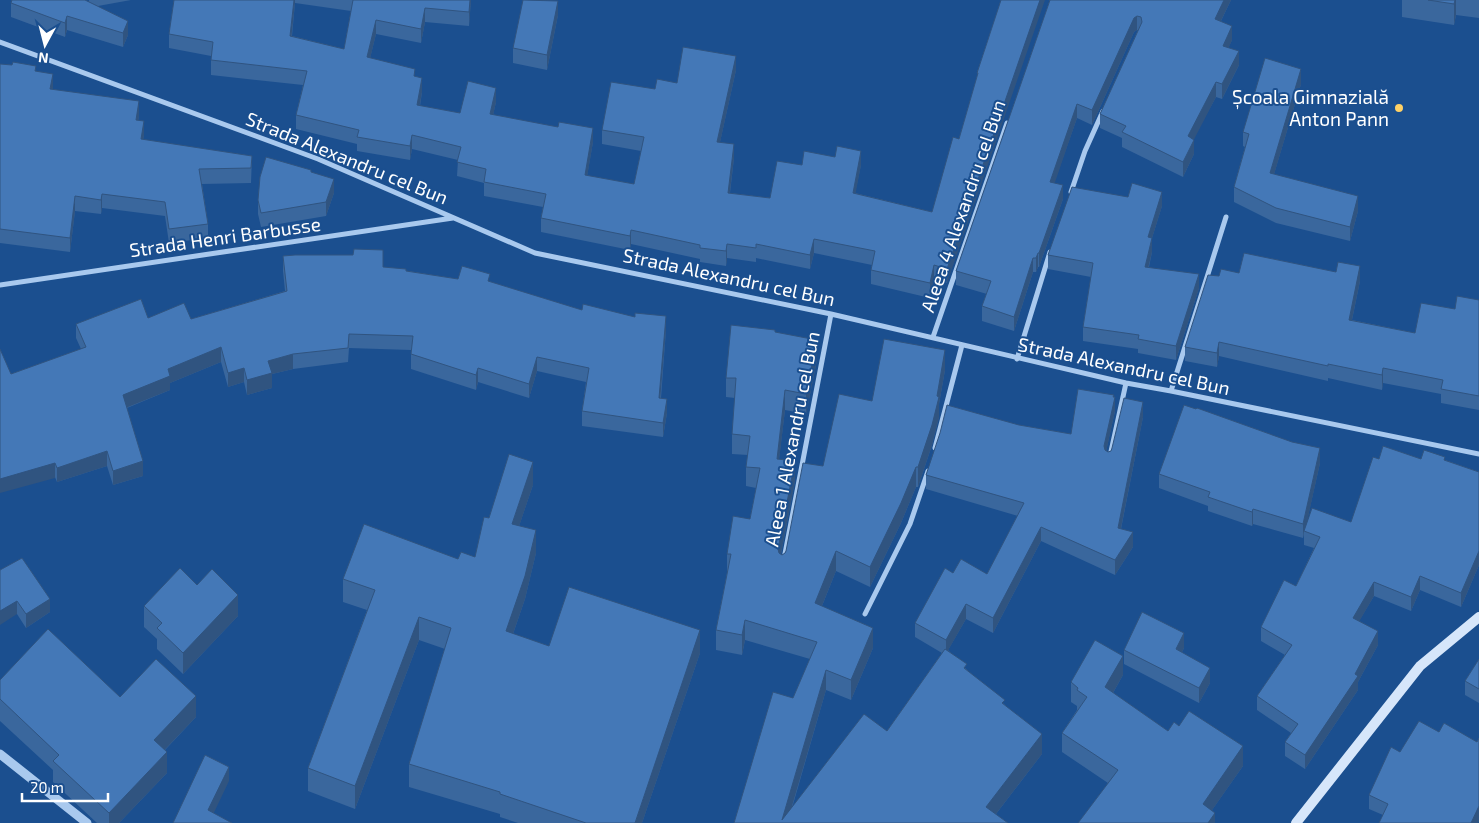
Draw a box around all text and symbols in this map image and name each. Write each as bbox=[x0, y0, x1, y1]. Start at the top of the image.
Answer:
north arrow bbox=[20, 20, 70, 70]
text: N bbox=[37, 49, 49, 67]
place label: Școala Gimnazială Anton Pann bbox=[1232, 85, 1389, 130]
street label: Aleea 4 Alexandru cel Bun bbox=[915, 97, 1010, 315]
marker: Școala Gimnazială Anton Pann bbox=[1393, 102, 1405, 114]
street label: Strada Alexandru cel Bun bbox=[243, 106, 452, 209]
street label: Strada Henri Barbusse bbox=[128, 212, 322, 261]
street label: Strada Alexandru cel Bun bbox=[621, 243, 837, 310]
street label: Aleea 1 Alexandru cel Bun bbox=[759, 329, 824, 549]
street label: Strada Alexandru cel Bun bbox=[1016, 332, 1232, 399]
scale bar bbox=[22, 770, 109, 802]
text: 20 m bbox=[30, 778, 64, 796]

